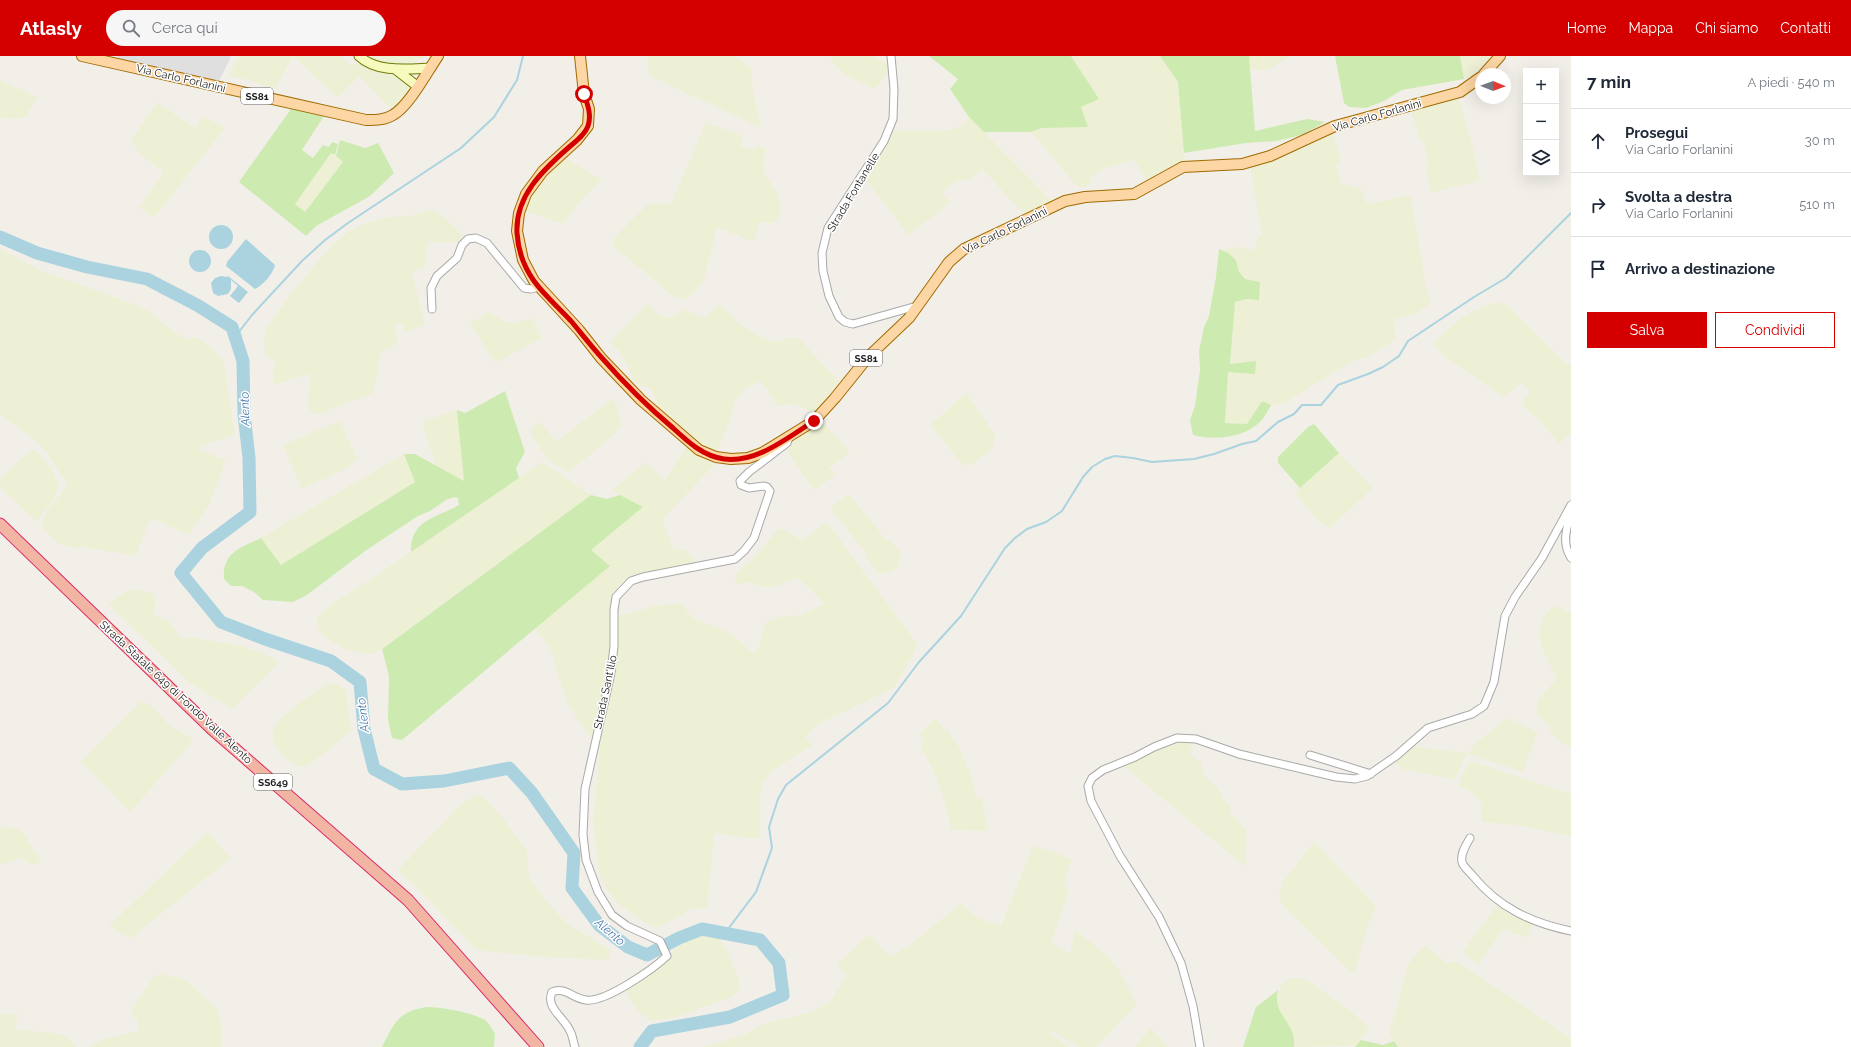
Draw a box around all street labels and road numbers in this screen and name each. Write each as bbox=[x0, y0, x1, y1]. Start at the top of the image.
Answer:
street label: Via Carlo Forlanini bbox=[135, 62, 227, 95]
road number: SS81 bbox=[241, 88, 273, 104]
street label: Via Carlo Forlanini bbox=[1331, 97, 1423, 134]
street label: Strada Fontanelle bbox=[825, 150, 882, 234]
street label: Via Carlo Forlanini bbox=[961, 205, 1049, 256]
road number: SS81 bbox=[850, 350, 882, 366]
street label: Strada Statale 649 di Fondo Valle Alento bbox=[97, 618, 255, 767]
street label: Strada Sant'Ilio bbox=[591, 653, 620, 730]
road number: SS649 bbox=[254, 774, 292, 790]

